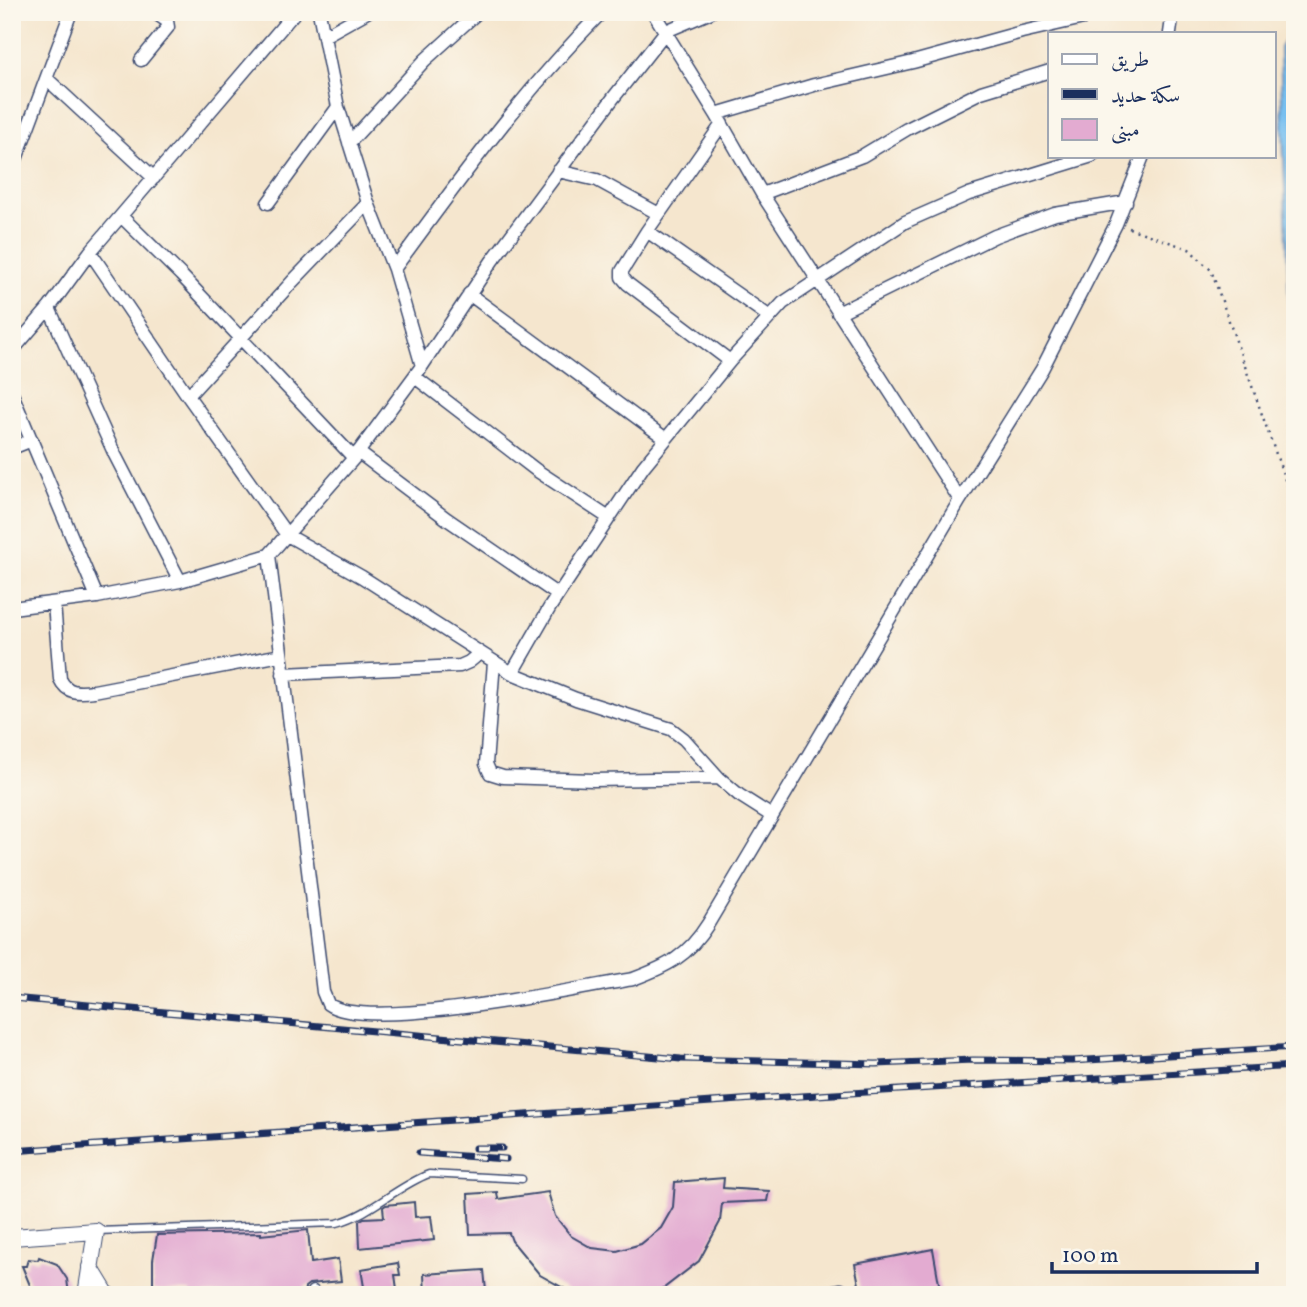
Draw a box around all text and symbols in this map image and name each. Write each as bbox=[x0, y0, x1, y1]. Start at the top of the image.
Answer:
legend bbox=[1048, 32, 1276, 158]
text: طريق bbox=[1111, 46, 1149, 75]
text: سكة حديد bbox=[1111, 82, 1180, 111]
text: مبنى bbox=[1111, 116, 1140, 145]
scale bar bbox=[1052, 1230, 1256, 1274]
text: 100 m bbox=[1062, 1242, 1119, 1271]

